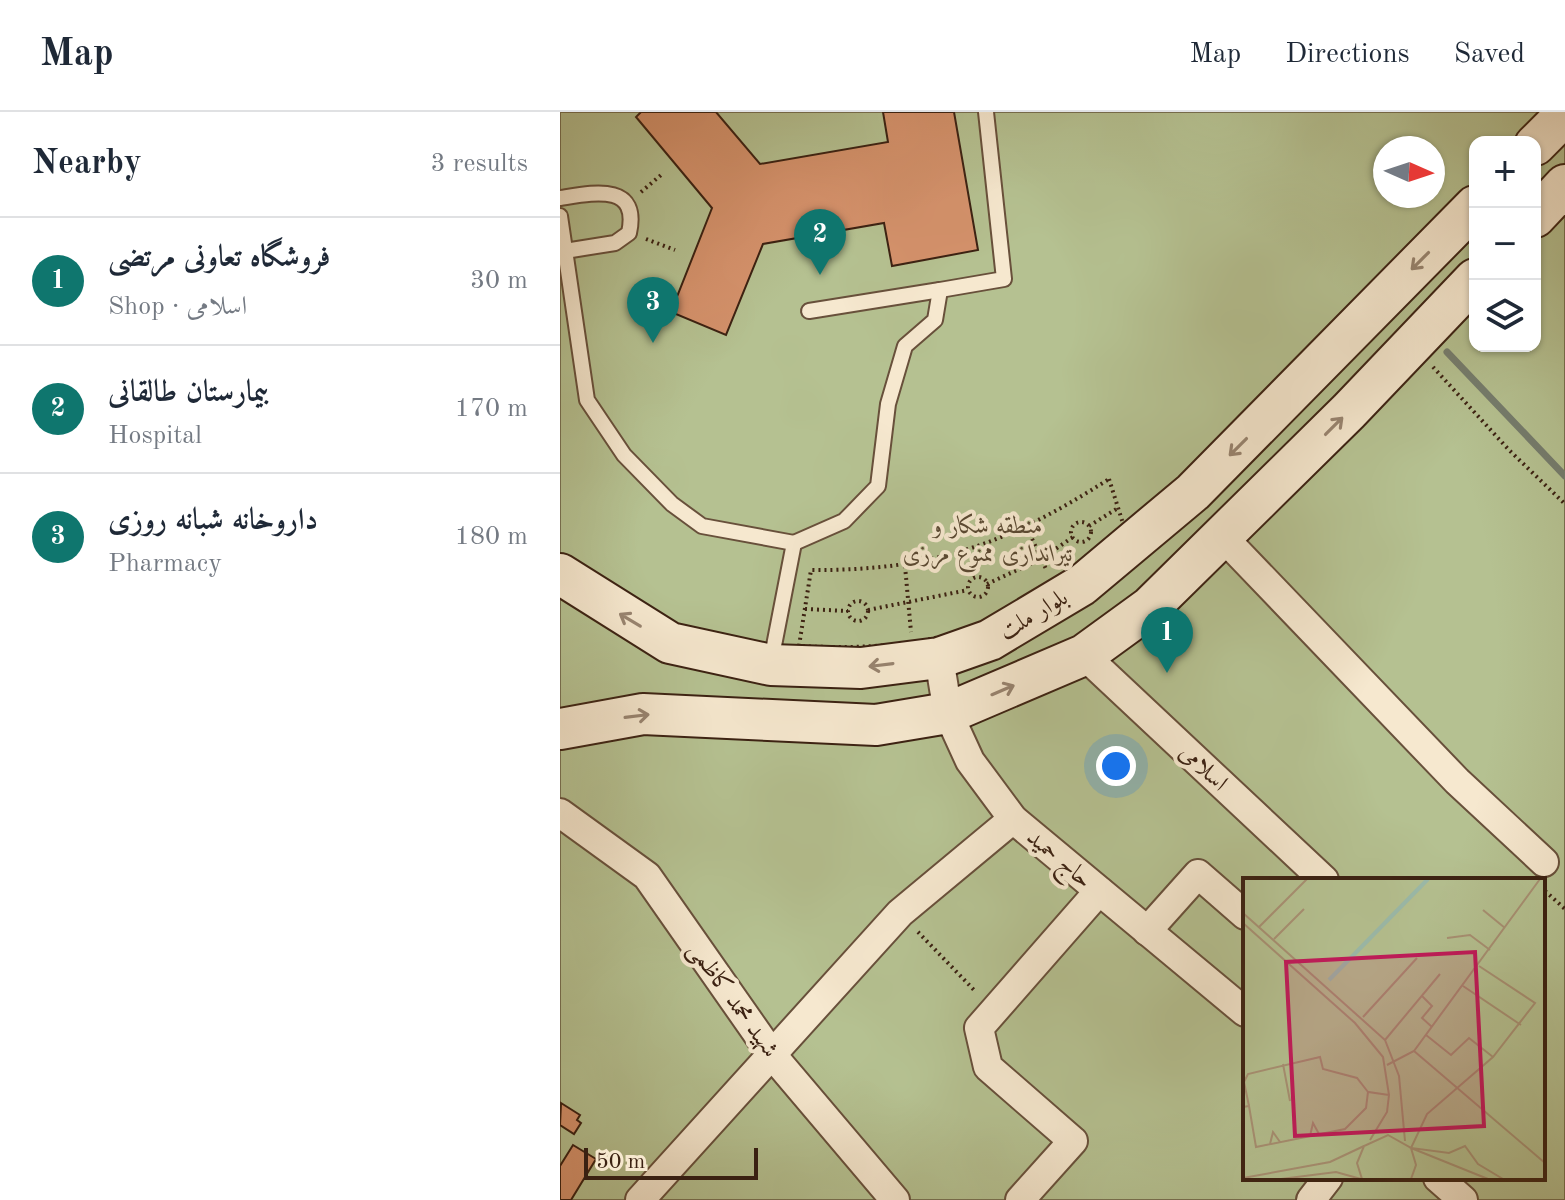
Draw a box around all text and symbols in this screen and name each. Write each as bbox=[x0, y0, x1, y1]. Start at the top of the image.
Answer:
text: Map bbox=[40, 36, 114, 74]
text: Map bbox=[1189, 41, 1241, 69]
text: Directions bbox=[1285, 41, 1410, 69]
text: Saved bbox=[1454, 41, 1525, 69]
north arrow bbox=[1373, 136, 1445, 208]
map controls bbox=[1469, 136, 1541, 352]
button: + bbox=[1469, 136, 1541, 208]
text: Nearby bbox=[32, 147, 142, 181]
text: 3 results bbox=[430, 151, 528, 177]
button: − bbox=[1469, 208, 1541, 280]
pin: 2 bbox=[794, 209, 846, 275]
text: فروشگاه تعاونی مرتضی bbox=[108, 243, 331, 273]
one-way arrow bbox=[1411, 251, 1430, 270]
text: 1 bbox=[50, 268, 66, 294]
text: 30 m bbox=[470, 268, 528, 294]
pin: 3 bbox=[627, 277, 679, 343]
button: layers bbox=[1469, 280, 1541, 352]
text: Shop · اسلامی bbox=[108, 294, 247, 320]
text: بیمارستان طالقانی bbox=[108, 378, 269, 408]
text: 2 bbox=[50, 396, 66, 422]
text: 170 m bbox=[455, 396, 528, 422]
one-way arrow bbox=[1324, 417, 1343, 436]
text: Hospital bbox=[108, 423, 202, 449]
one-way arrow bbox=[1229, 437, 1248, 456]
text: داروخانه شبانه روزی bbox=[108, 506, 318, 536]
park label: منطقه شکار و تیراندازی ممنوع مرزی bbox=[903, 513, 1073, 573]
text: 3 bbox=[50, 524, 66, 550]
text: 180 m bbox=[455, 524, 528, 550]
text: Pharmacy bbox=[108, 551, 222, 577]
street label: بلوار ملت bbox=[996, 586, 1073, 646]
pin: 1 bbox=[1141, 607, 1193, 673]
one-way arrow bbox=[619, 611, 642, 627]
one-way arrow bbox=[868, 658, 895, 673]
one-way arrow bbox=[990, 681, 1015, 696]
one-way arrow bbox=[624, 708, 649, 723]
street label: اسلامی bbox=[1174, 741, 1231, 796]
your location bbox=[1096, 746, 1136, 786]
street label: حاج حمید bbox=[1017, 825, 1096, 899]
inset map bbox=[1243, 878, 1545, 1180]
street label: شهید محمد کاظمی bbox=[680, 937, 783, 1064]
scale bar bbox=[584, 1144, 758, 1180]
text: 50 m bbox=[596, 1151, 645, 1173]

